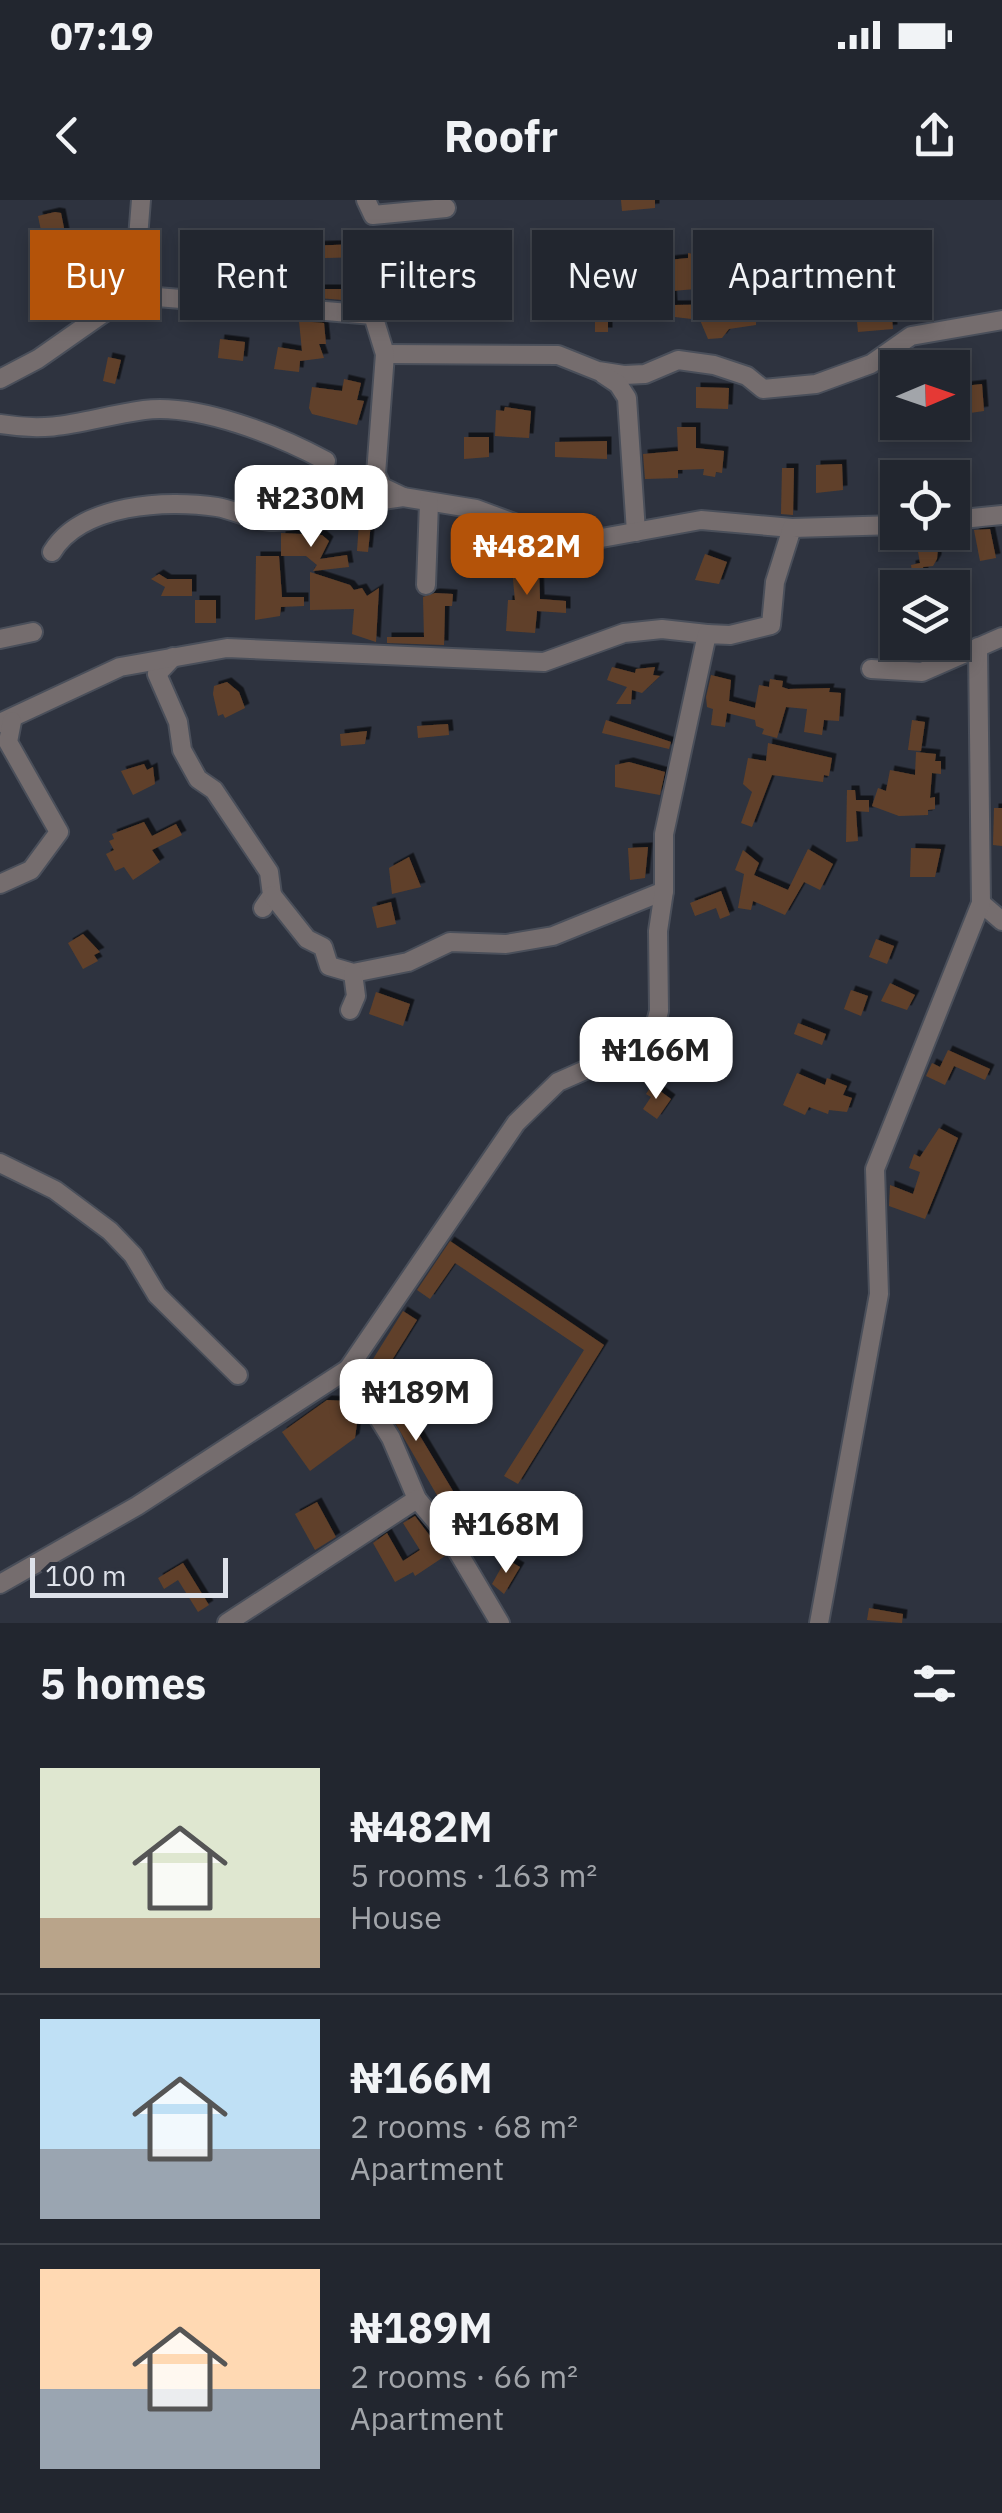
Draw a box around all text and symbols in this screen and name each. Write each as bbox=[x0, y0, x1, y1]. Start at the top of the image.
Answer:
text: 07:19 bbox=[50, 11, 154, 60]
text: Roofr bbox=[444, 106, 558, 164]
icon: back bbox=[40, 108, 95, 163]
icon: share bbox=[907, 108, 962, 163]
chip: Buy bbox=[30, 230, 160, 320]
chip: Rent bbox=[180, 230, 323, 320]
chip: Filters bbox=[343, 230, 512, 320]
chip: New bbox=[532, 230, 673, 320]
chip: Apartment bbox=[693, 230, 932, 320]
north arrow bbox=[880, 350, 970, 440]
map controls bbox=[880, 350, 970, 660]
button: locate bbox=[880, 460, 970, 550]
pin: ₦230M bbox=[241, 465, 381, 550]
text: ₦230M bbox=[257, 476, 365, 518]
pin: ₦482M bbox=[457, 513, 597, 598]
text: ₦482M bbox=[473, 524, 581, 566]
button: layers bbox=[880, 570, 970, 660]
pin: ₦166M bbox=[586, 1017, 726, 1102]
text: ₦166M bbox=[602, 1028, 710, 1070]
pin: ₦189M bbox=[346, 1359, 486, 1444]
text: ₦189M bbox=[362, 1370, 470, 1412]
pin: ₦168M bbox=[436, 1491, 576, 1576]
text: ₦168M bbox=[452, 1502, 560, 1544]
scale bar bbox=[30, 1553, 228, 1598]
text: 100 m bbox=[45, 1557, 126, 1594]
text: 5 homes bbox=[40, 1656, 206, 1711]
icon: filters bbox=[907, 1656, 962, 1711]
text: ₦482M bbox=[350, 1799, 493, 1854]
icon: home bbox=[120, 1808, 240, 1928]
text: 5 rooms · 163 m² bbox=[350, 1854, 597, 1896]
text: House bbox=[350, 1896, 442, 1938]
text: ₦166M bbox=[350, 2050, 493, 2105]
icon: home bbox=[120, 2059, 240, 2179]
text: 2 rooms · 68 m² bbox=[350, 2105, 578, 2147]
text: Apartment bbox=[350, 2147, 504, 2189]
text: ₦189M bbox=[350, 2300, 493, 2355]
icon: home bbox=[120, 2309, 240, 2429]
text: 2 rooms · 66 m² bbox=[350, 2355, 578, 2397]
text: Apartment bbox=[350, 2397, 504, 2439]

